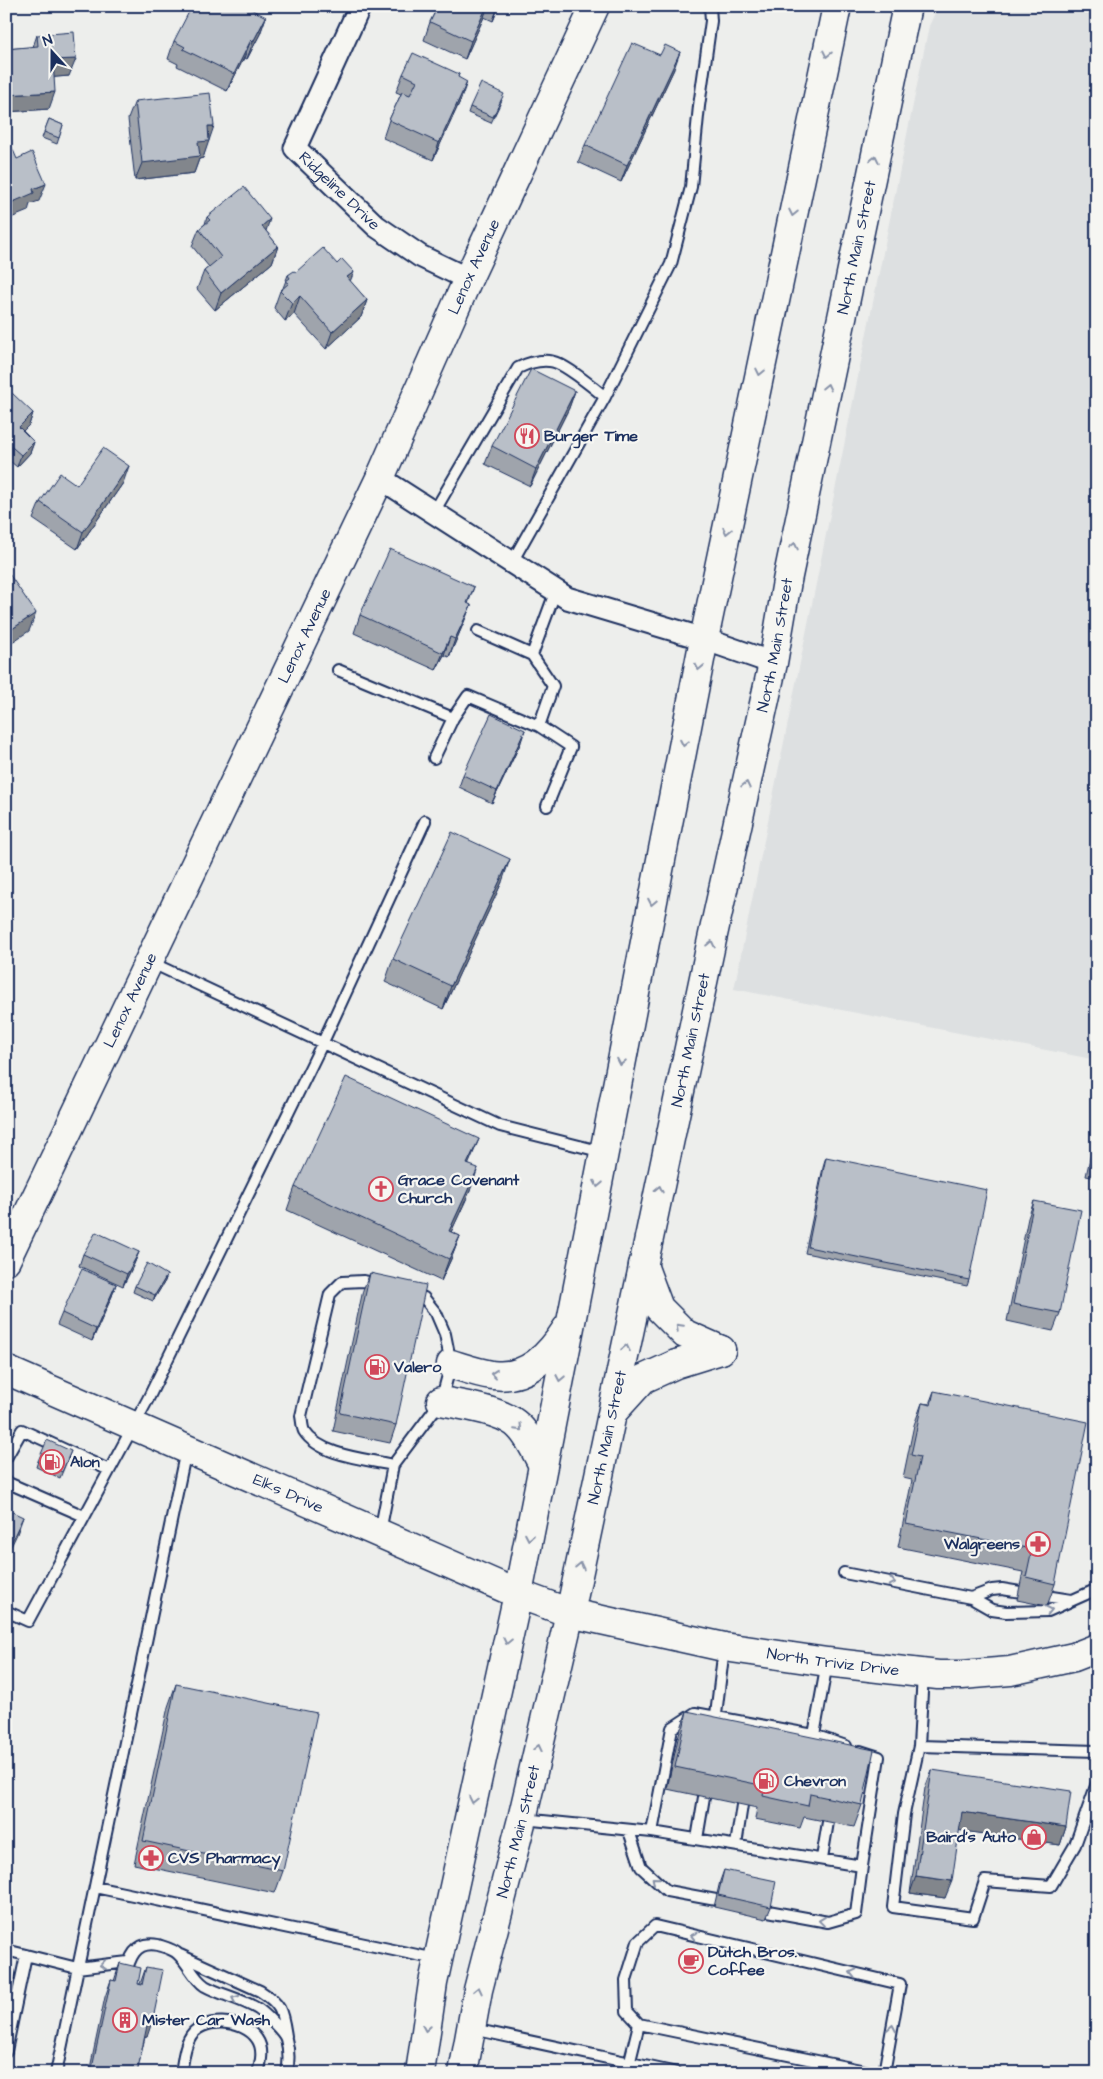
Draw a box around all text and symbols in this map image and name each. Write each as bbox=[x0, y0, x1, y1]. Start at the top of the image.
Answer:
north arrow bbox=[28, 28, 78, 78]
text: N bbox=[40, 30, 56, 52]
one-way arrow bbox=[822, 50, 833, 58]
street label: Ridgeline Drive bbox=[294, 146, 385, 236]
one-way arrow bbox=[869, 155, 880, 164]
street label: North Main Street bbox=[832, 178, 881, 316]
one-way arrow bbox=[789, 209, 799, 217]
street label: Lenox Avenue bbox=[443, 215, 505, 318]
one-way arrow bbox=[755, 368, 766, 377]
one-way arrow bbox=[821, 382, 832, 391]
restaurant icon: Burger Time bbox=[514, 423, 540, 449]
place label: Burger Time bbox=[544, 425, 638, 449]
one-way arrow bbox=[722, 527, 733, 536]
one-way arrow bbox=[788, 541, 799, 550]
street label: North Main Street bbox=[751, 576, 798, 714]
street label: Lenox Avenue bbox=[272, 584, 337, 687]
one-way arrow bbox=[694, 663, 704, 672]
one-way arrow bbox=[679, 739, 689, 747]
one-way arrow bbox=[740, 781, 751, 790]
one-way arrow bbox=[648, 898, 658, 907]
one-way arrow bbox=[705, 940, 715, 948]
street label: Lenox Avenue bbox=[98, 949, 162, 1051]
street label: North Main Street bbox=[666, 971, 716, 1109]
one-way arrow bbox=[617, 1058, 627, 1066]
place label: Grace Covenant Church bbox=[398, 1169, 520, 1209]
church icon: Grace Covenant Church bbox=[368, 1176, 394, 1202]
one-way arrow bbox=[593, 1180, 603, 1189]
one-way arrow bbox=[654, 1184, 664, 1193]
one-way arrow bbox=[675, 1324, 684, 1333]
one-way arrow bbox=[620, 1343, 631, 1352]
fuel station icon: Valero bbox=[364, 1354, 390, 1380]
place label: Valero bbox=[393, 1356, 442, 1378]
street label: North Main Street bbox=[582, 1368, 632, 1506]
one-way arrow bbox=[490, 1369, 498, 1380]
one-way arrow bbox=[555, 1374, 566, 1382]
one-way arrow bbox=[513, 1423, 522, 1432]
fuel station icon: Alon bbox=[39, 1449, 65, 1475]
place label: Alon bbox=[70, 1451, 100, 1473]
street label: Elks Drive bbox=[249, 1468, 327, 1519]
pharmacy icon: Walgreens bbox=[1025, 1531, 1051, 1557]
one-way arrow bbox=[524, 1533, 535, 1542]
place label: Walgreens bbox=[943, 1533, 1020, 1557]
one-way arrow bbox=[574, 1561, 585, 1570]
one-way arrow bbox=[887, 1576, 896, 1587]
one-way arrow bbox=[1044, 1605, 1053, 1616]
one-way arrow bbox=[503, 1637, 513, 1646]
street label: North Triviz Drive bbox=[765, 1642, 901, 1681]
one-way arrow bbox=[532, 1743, 543, 1752]
street label: North Main Street bbox=[491, 1762, 545, 1900]
fuel station icon: Chevron bbox=[753, 1768, 779, 1794]
place label: Chevron bbox=[784, 1770, 846, 1792]
one-way arrow bbox=[468, 1796, 479, 1805]
shop icon: Baird's Auto bbox=[1021, 1824, 1047, 1850]
place label: Baird's Auto bbox=[926, 1826, 1017, 1848]
pharmacy icon: CVS Pharmacy bbox=[138, 1845, 164, 1871]
place label: CVS Pharmacy bbox=[168, 1847, 281, 1870]
one-way arrow bbox=[651, 1876, 660, 1885]
one-way arrow bbox=[817, 1916, 826, 1926]
one-way arrow bbox=[690, 1931, 699, 1942]
place label: Dutch Bros. Coffee bbox=[708, 1941, 797, 1981]
cafe icon: Dutch Bros. Coffee bbox=[678, 1948, 704, 1974]
one-way arrow bbox=[98, 1959, 106, 1970]
one-way arrow bbox=[848, 1968, 857, 1979]
one-way arrow bbox=[472, 1986, 483, 1995]
one-way arrow bbox=[231, 1994, 240, 2005]
building icon: Mister Car Wash bbox=[112, 2007, 138, 2033]
place label: Mister Car Wash bbox=[142, 2009, 271, 2031]
one-way arrow bbox=[422, 2024, 432, 2032]
one-way arrow bbox=[886, 2024, 897, 2033]

